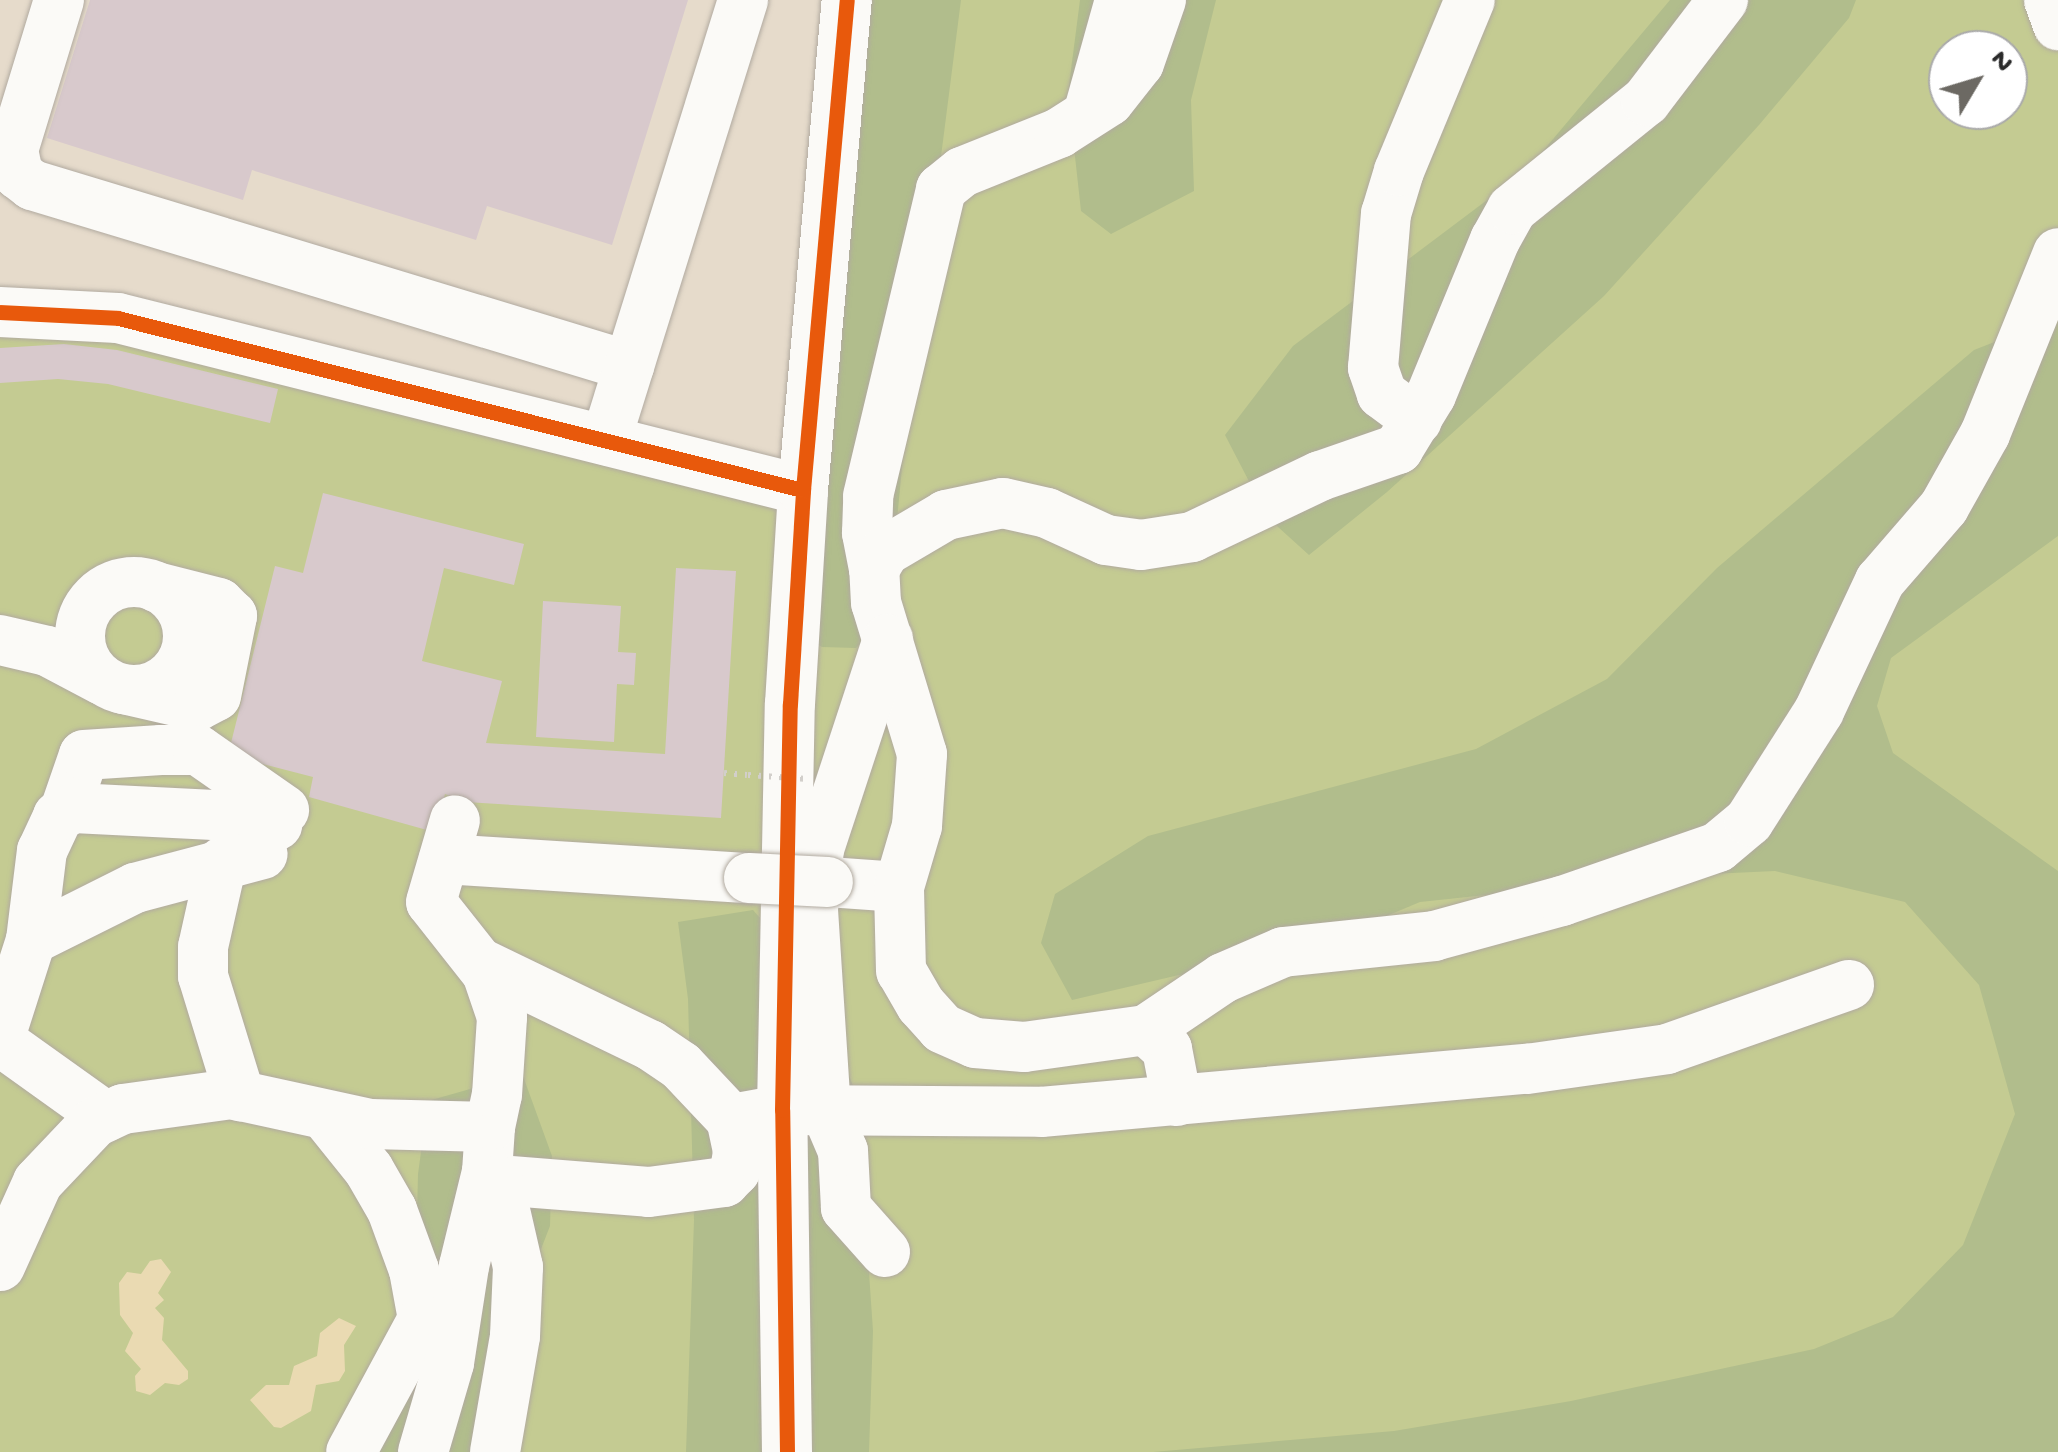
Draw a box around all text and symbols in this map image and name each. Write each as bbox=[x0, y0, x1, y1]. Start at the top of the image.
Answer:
north arrow bbox=[1928, 30, 2028, 130]
text: N bbox=[1982, 45, 2019, 80]

